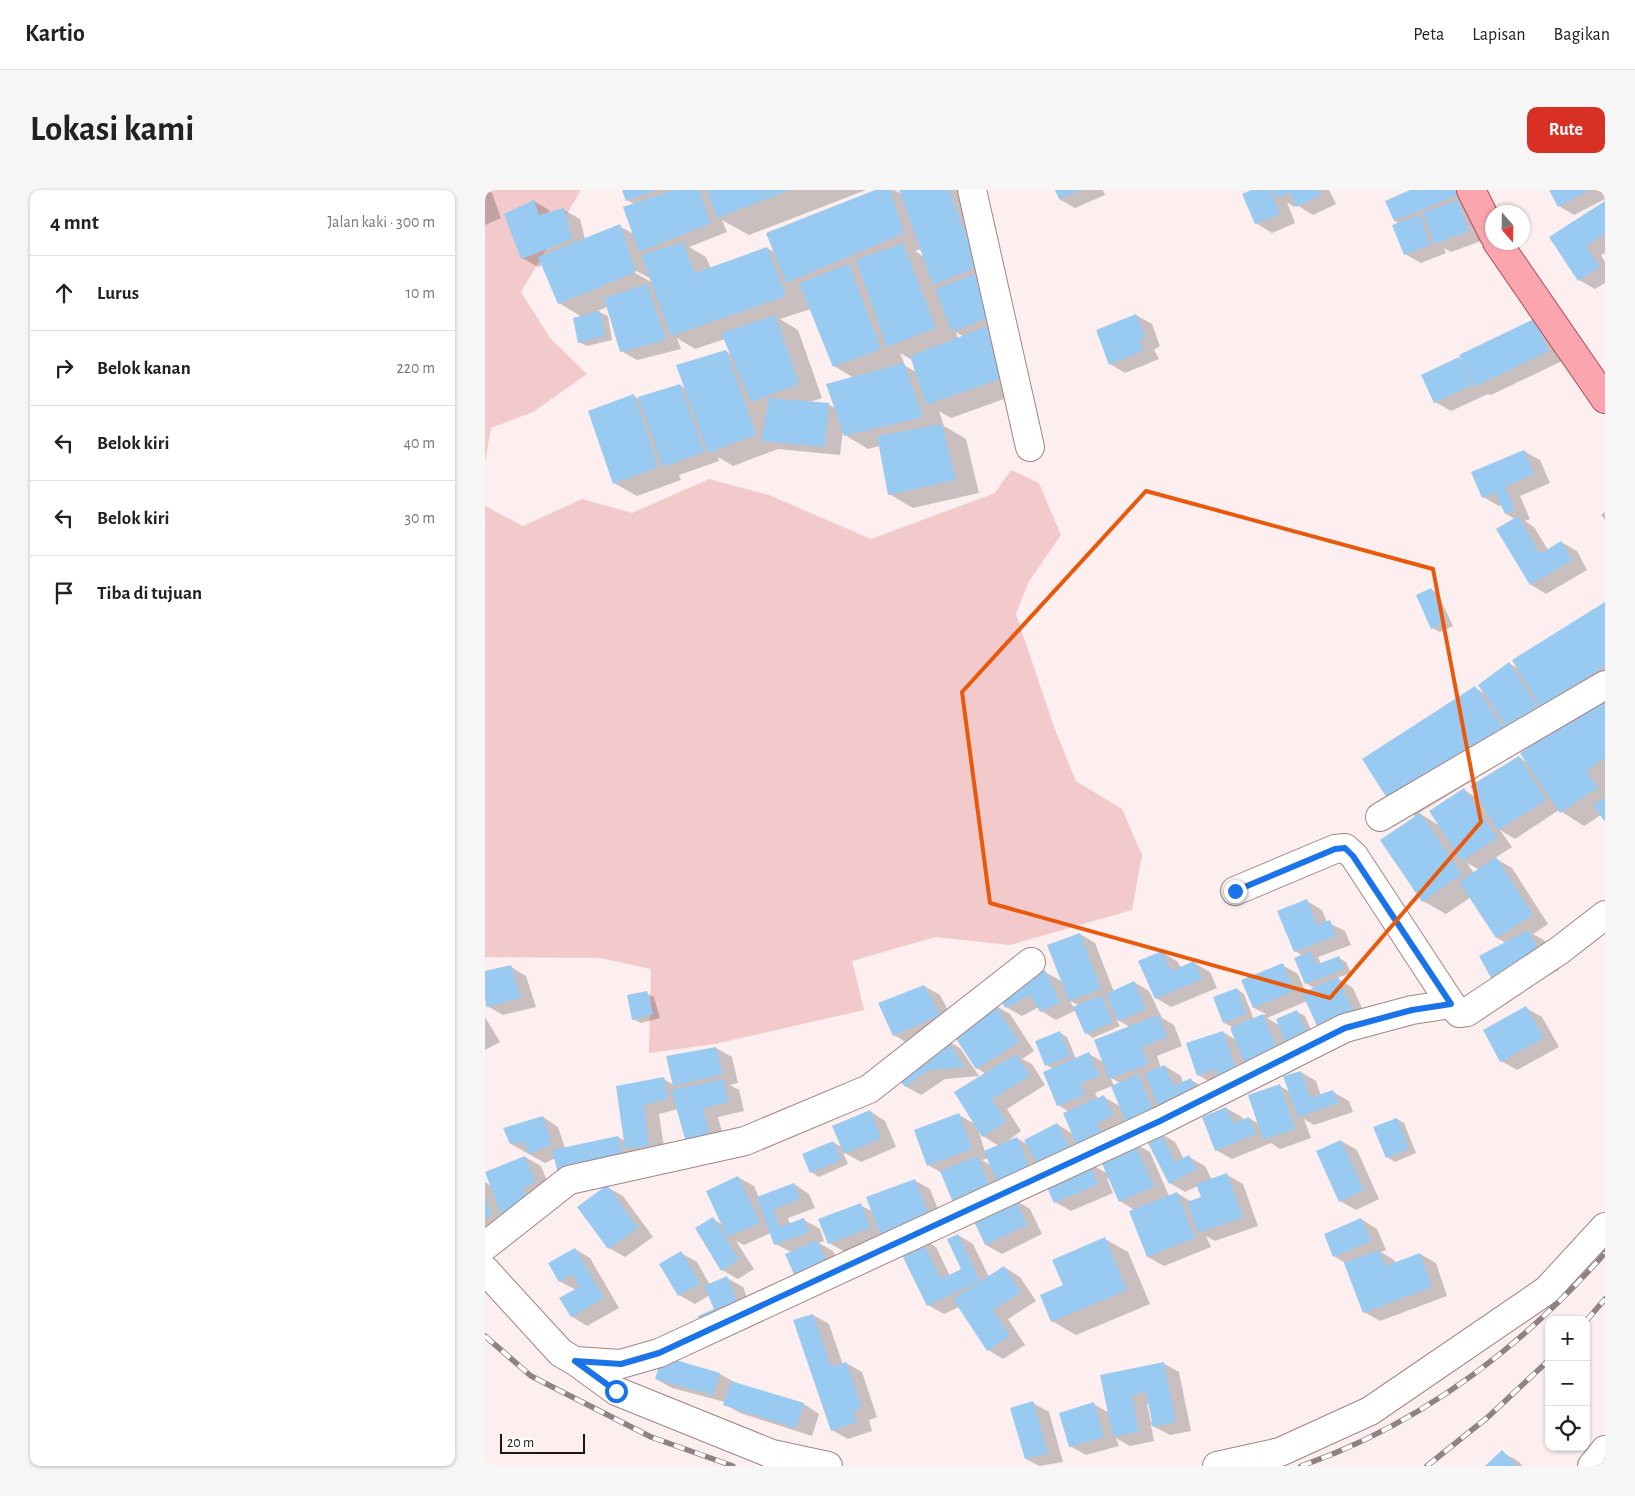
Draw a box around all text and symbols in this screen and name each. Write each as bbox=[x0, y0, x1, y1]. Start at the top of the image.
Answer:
text: Kartio bbox=[25, 22, 85, 46]
text: Peta bbox=[1413, 26, 1444, 44]
text: Lapisan bbox=[1472, 26, 1526, 44]
text: Bagikan bbox=[1554, 26, 1610, 44]
button: Rute bbox=[1527, 107, 1605, 153]
text: Lokasi kami bbox=[30, 112, 194, 147]
north arrow bbox=[1485, 205, 1530, 250]
text: 4 mnt bbox=[50, 212, 99, 233]
text: Jalan kaki · 300 m bbox=[327, 214, 435, 230]
icon: ahead bbox=[50, 279, 78, 307]
text: Lurus bbox=[97, 284, 139, 303]
text: 10 m bbox=[406, 285, 435, 301]
icon: right bbox=[50, 354, 78, 382]
text: Belok kanan bbox=[97, 359, 191, 378]
text: 220 m bbox=[397, 360, 435, 376]
icon: left bbox=[50, 429, 78, 457]
text: Belok kiri bbox=[97, 434, 169, 453]
text: 40 m bbox=[403, 435, 435, 451]
icon: left bbox=[50, 504, 78, 532]
text: Belok kiri bbox=[97, 509, 169, 528]
text: 30 m bbox=[405, 510, 435, 526]
icon: arrive bbox=[50, 579, 78, 607]
text: Tiba di tujuan bbox=[97, 584, 202, 603]
route end bbox=[1224, 880, 1247, 903]
map controls bbox=[1545, 1316, 1590, 1451]
button: + bbox=[1545, 1316, 1590, 1361]
button: − bbox=[1545, 1361, 1590, 1406]
route start bbox=[605, 1380, 628, 1403]
button: locate bbox=[1545, 1406, 1590, 1451]
scale bar bbox=[500, 1431, 585, 1454]
text: 20 m bbox=[507, 1436, 534, 1450]

